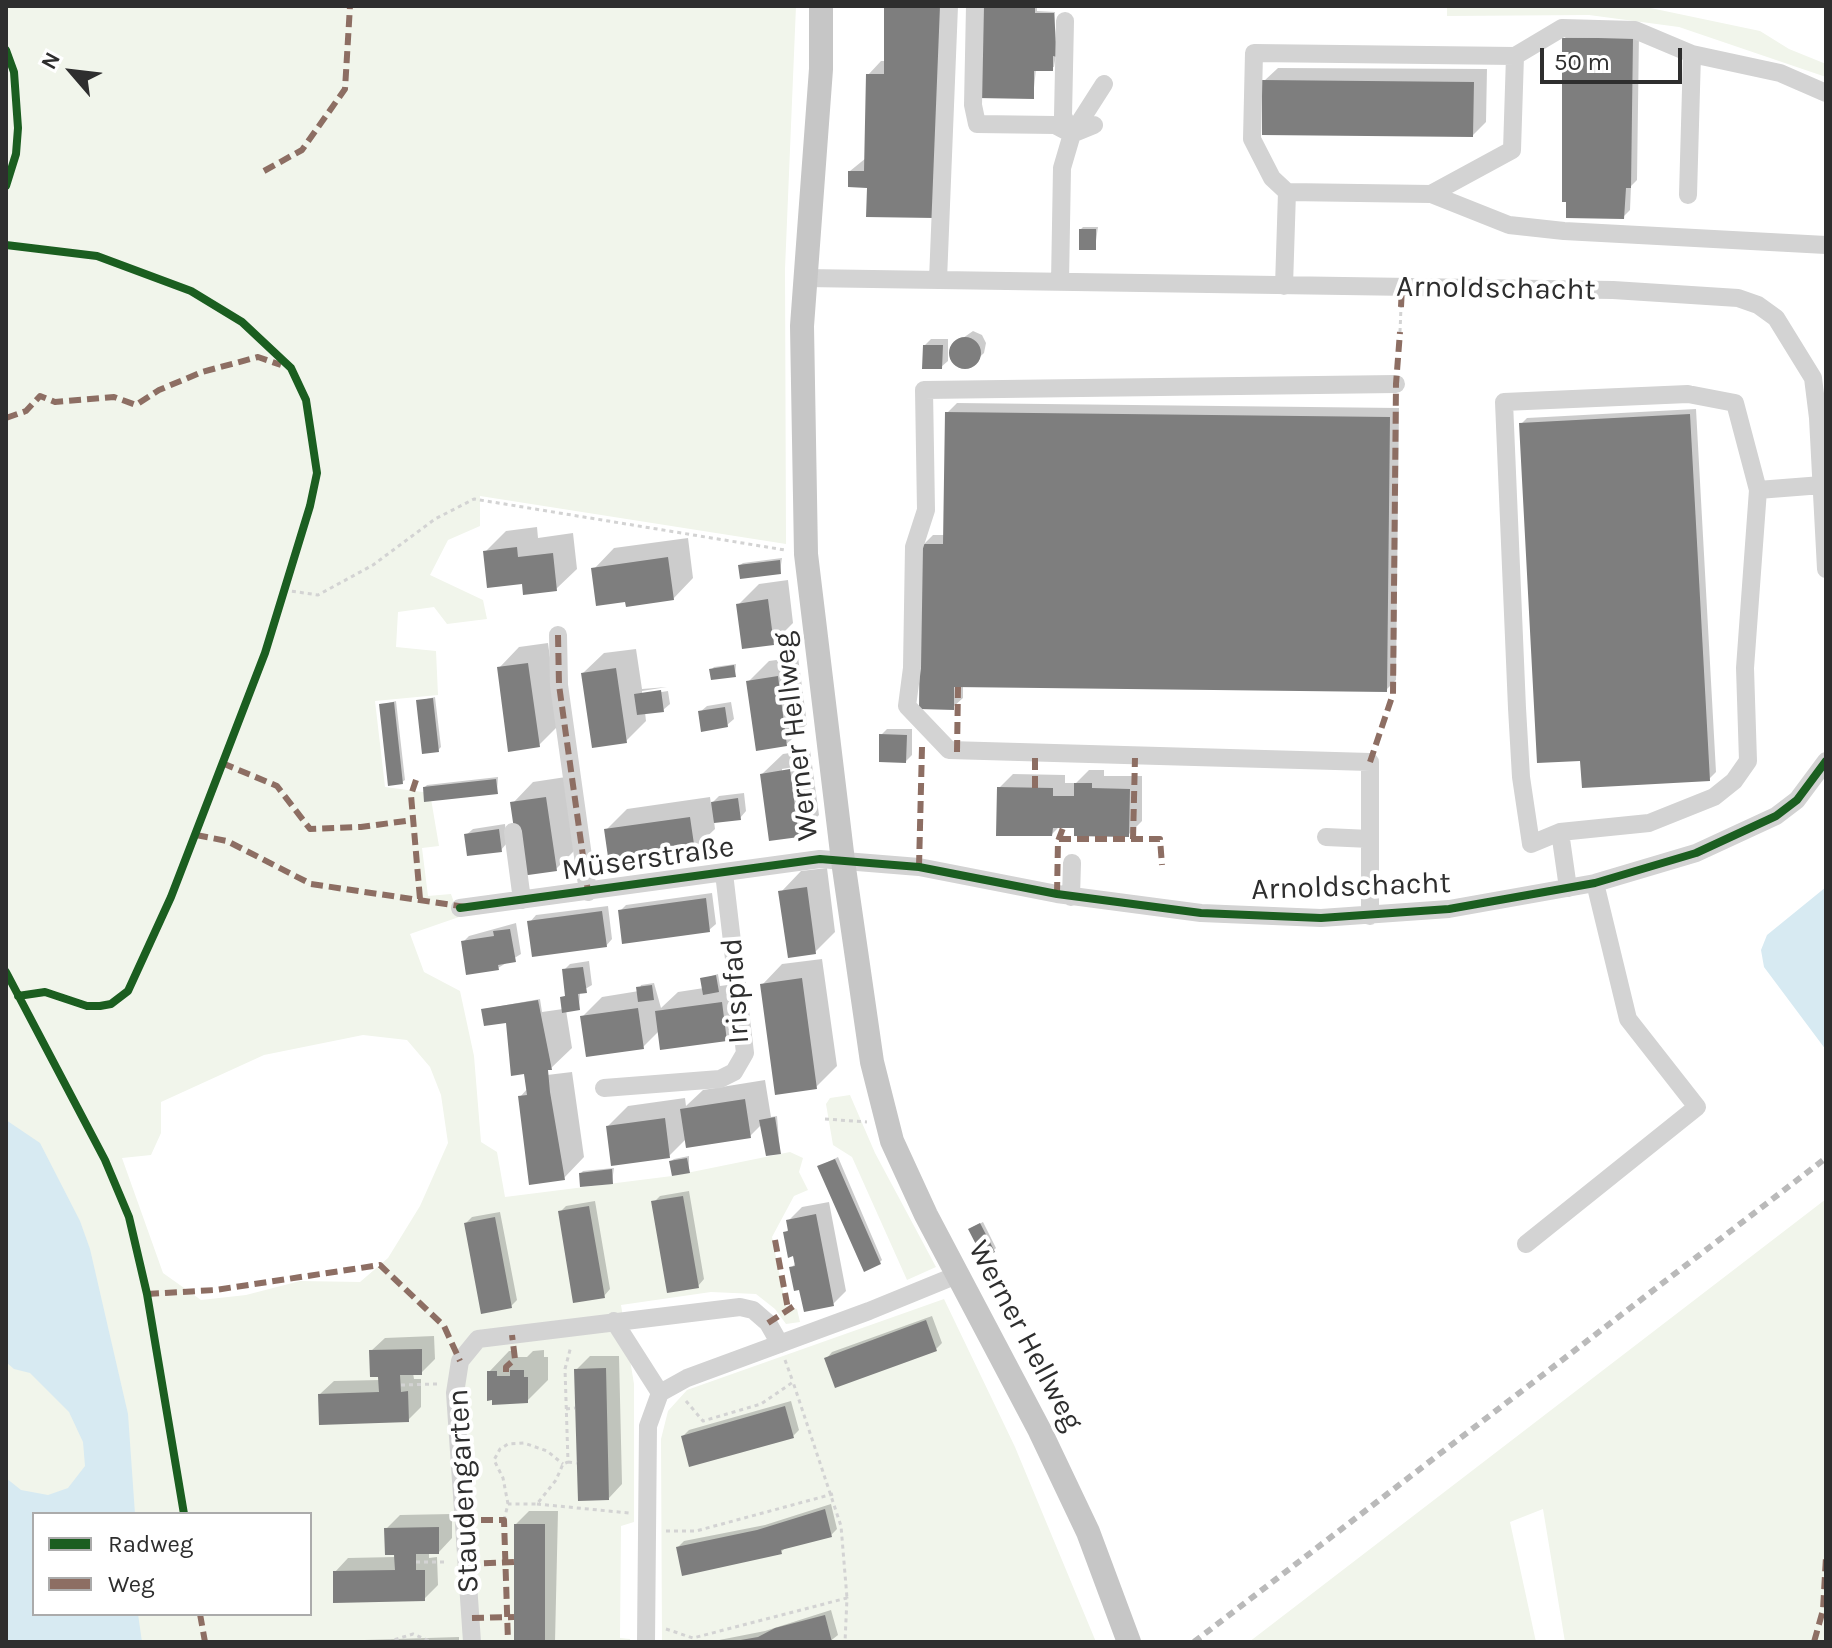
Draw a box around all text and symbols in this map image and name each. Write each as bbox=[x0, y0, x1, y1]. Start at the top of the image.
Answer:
north arrow bbox=[32, 32, 112, 112]
scale bar bbox=[1544, 32, 1686, 82]
text: N bbox=[36, 48, 66, 74]
text: 50 m bbox=[1554, 48, 1610, 76]
street label: Arnoldschacht bbox=[1396, 269, 1596, 309]
street label: Werner Hellweg bbox=[765, 630, 827, 842]
street label: Müserstraße bbox=[559, 829, 737, 889]
street label: Arnoldschacht bbox=[1251, 866, 1451, 908]
street label: Irispfad bbox=[714, 937, 758, 1045]
street label: Werner Hellweg bbox=[960, 1235, 1090, 1437]
street label: Staudengarten bbox=[441, 1388, 487, 1594]
legend bbox=[32, 1512, 312, 1616]
text: Radweg bbox=[108, 1530, 193, 1558]
text: Weg bbox=[108, 1570, 155, 1598]

